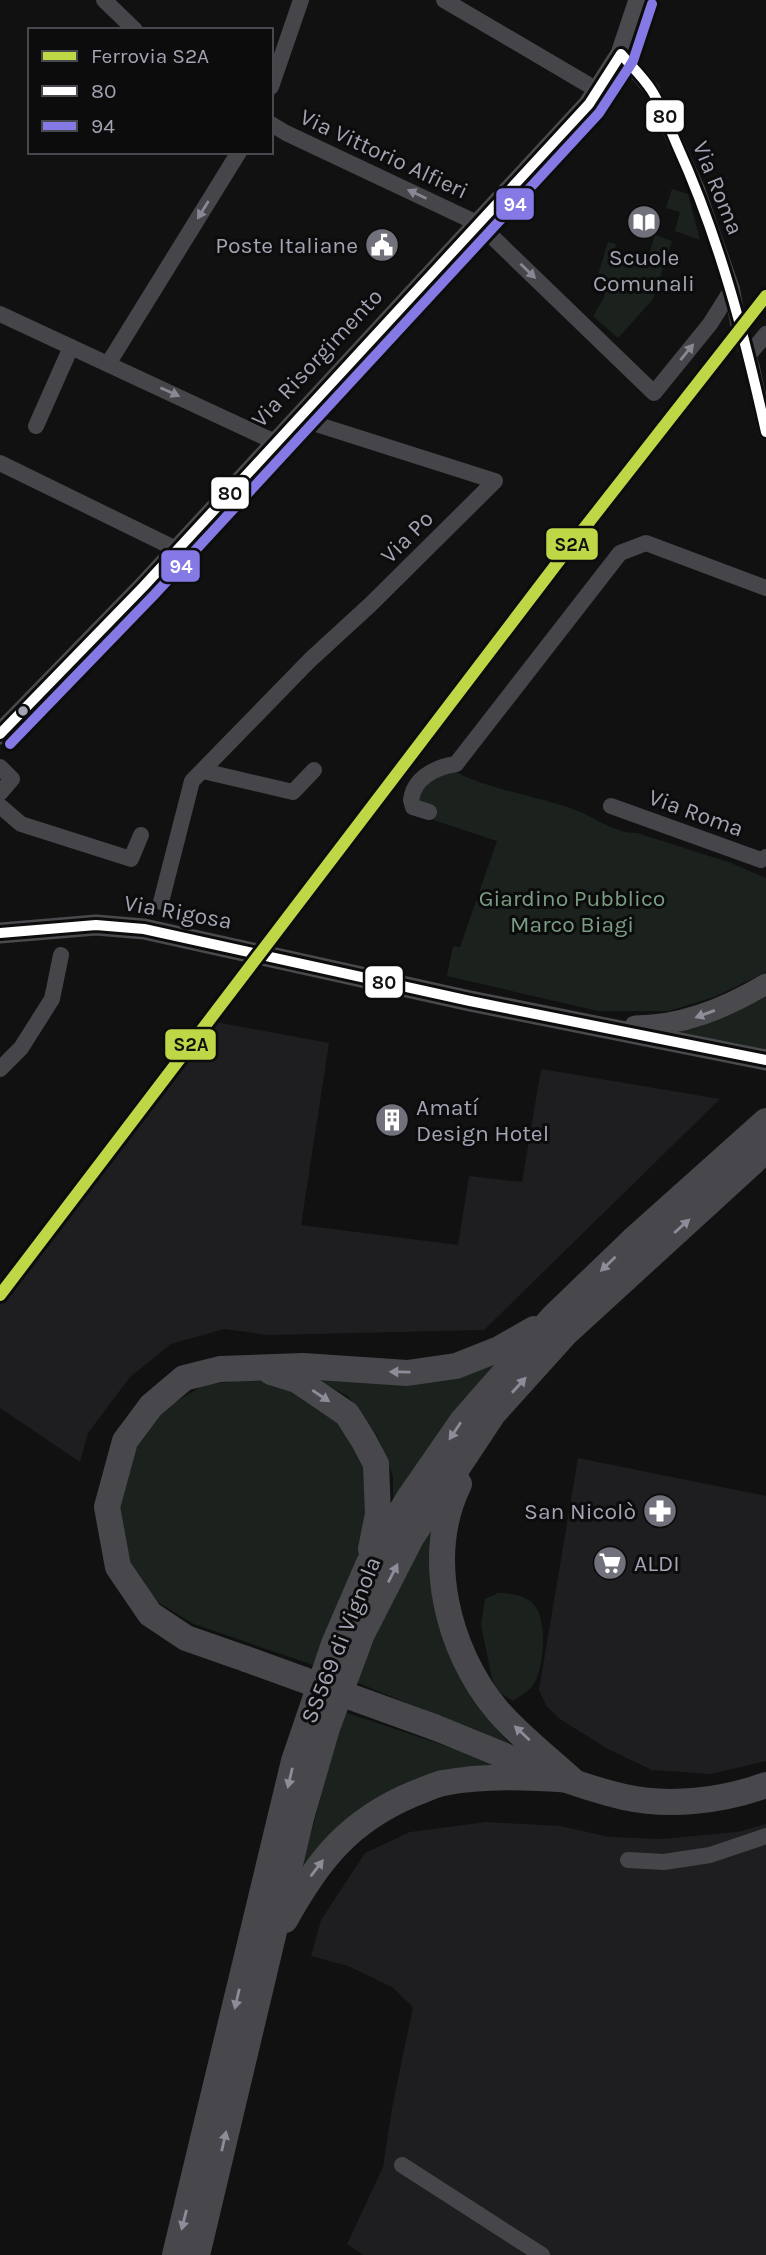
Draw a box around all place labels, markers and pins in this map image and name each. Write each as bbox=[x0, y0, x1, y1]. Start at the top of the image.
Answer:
library icon: Scuole Comunali bbox=[625, 203, 663, 241]
public building icon: Poste Italiane bbox=[363, 226, 401, 264]
place label: Poste Italiane bbox=[215, 232, 358, 259]
place label: Scuole Comunali bbox=[593, 244, 695, 297]
unlabelled marker bbox=[16, 704, 30, 718]
place label: Amatí Design Hotel bbox=[416, 1094, 549, 1147]
building icon: Amatí Design Hotel bbox=[373, 1101, 411, 1139]
pharmacy icon: San Nicolò bbox=[641, 1492, 679, 1530]
place label: San Nicolò bbox=[524, 1498, 636, 1525]
supermarket icon: ALDI bbox=[591, 1544, 629, 1582]
place label: ALDI bbox=[634, 1550, 680, 1577]

